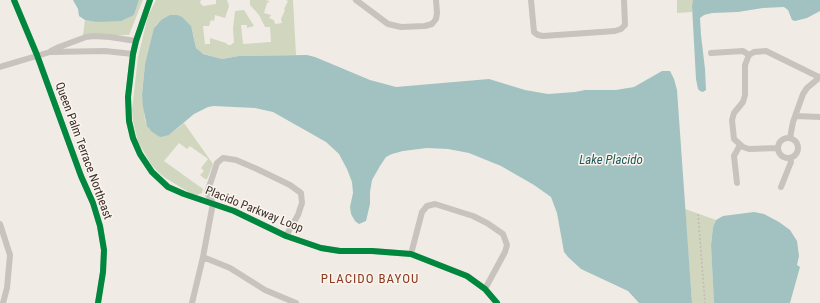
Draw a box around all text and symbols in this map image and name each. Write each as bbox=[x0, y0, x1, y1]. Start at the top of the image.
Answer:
street label: Queen Palm Terrace Northeast bbox=[51, 80, 115, 222]
water label: Lake Placido bbox=[579, 153, 643, 169]
street label: Placido Parkway Loop bbox=[203, 184, 305, 236]
district label: PLACIDO BAYOU bbox=[321, 272, 419, 288]

